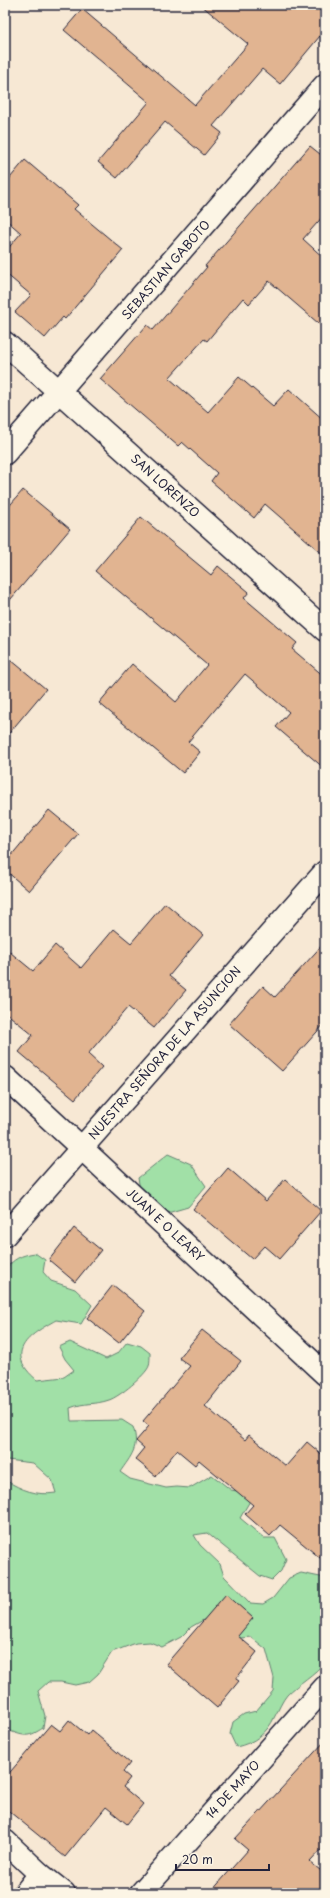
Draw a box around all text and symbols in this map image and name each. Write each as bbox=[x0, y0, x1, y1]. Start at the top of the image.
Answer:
street label: SEBASTIAN GABOTO bbox=[117, 216, 214, 323]
street label: SAN LORENZO bbox=[127, 449, 204, 521]
street label: NUESTRA SEÑORA DE LA ASUNCION bbox=[84, 962, 245, 1143]
street label: JUAN E O LEARY bbox=[123, 1183, 209, 1266]
street label: 14 DE MAYO bbox=[201, 1756, 264, 1823]
scale bar bbox=[176, 1846, 269, 1872]
text: 20 m bbox=[182, 1850, 213, 1868]

